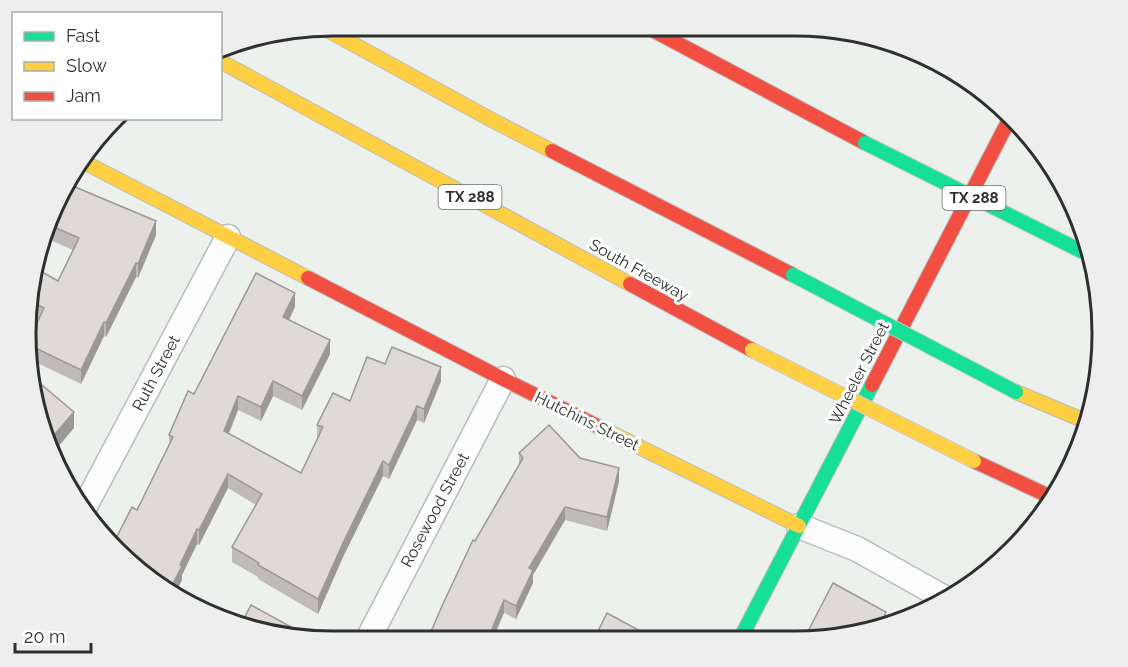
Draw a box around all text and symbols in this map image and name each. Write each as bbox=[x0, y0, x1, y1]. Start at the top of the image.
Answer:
legend bbox=[12, 12, 222, 120]
text: Fast bbox=[66, 25, 100, 46]
text: Slow bbox=[66, 55, 107, 76]
text: Jam bbox=[66, 85, 101, 106]
road number: TX 288 bbox=[438, 185, 502, 209]
road number: TX 288 bbox=[942, 186, 1006, 210]
street label: South Freeway bbox=[586, 235, 692, 305]
street label: Wheeler Street bbox=[825, 318, 893, 427]
street label: Ruth Street bbox=[128, 331, 184, 414]
street label: Hutchins Street bbox=[532, 388, 643, 455]
street label: Rosewood Street bbox=[397, 449, 473, 570]
scale bar bbox=[15, 616, 92, 654]
text: 20 m bbox=[24, 626, 66, 647]

